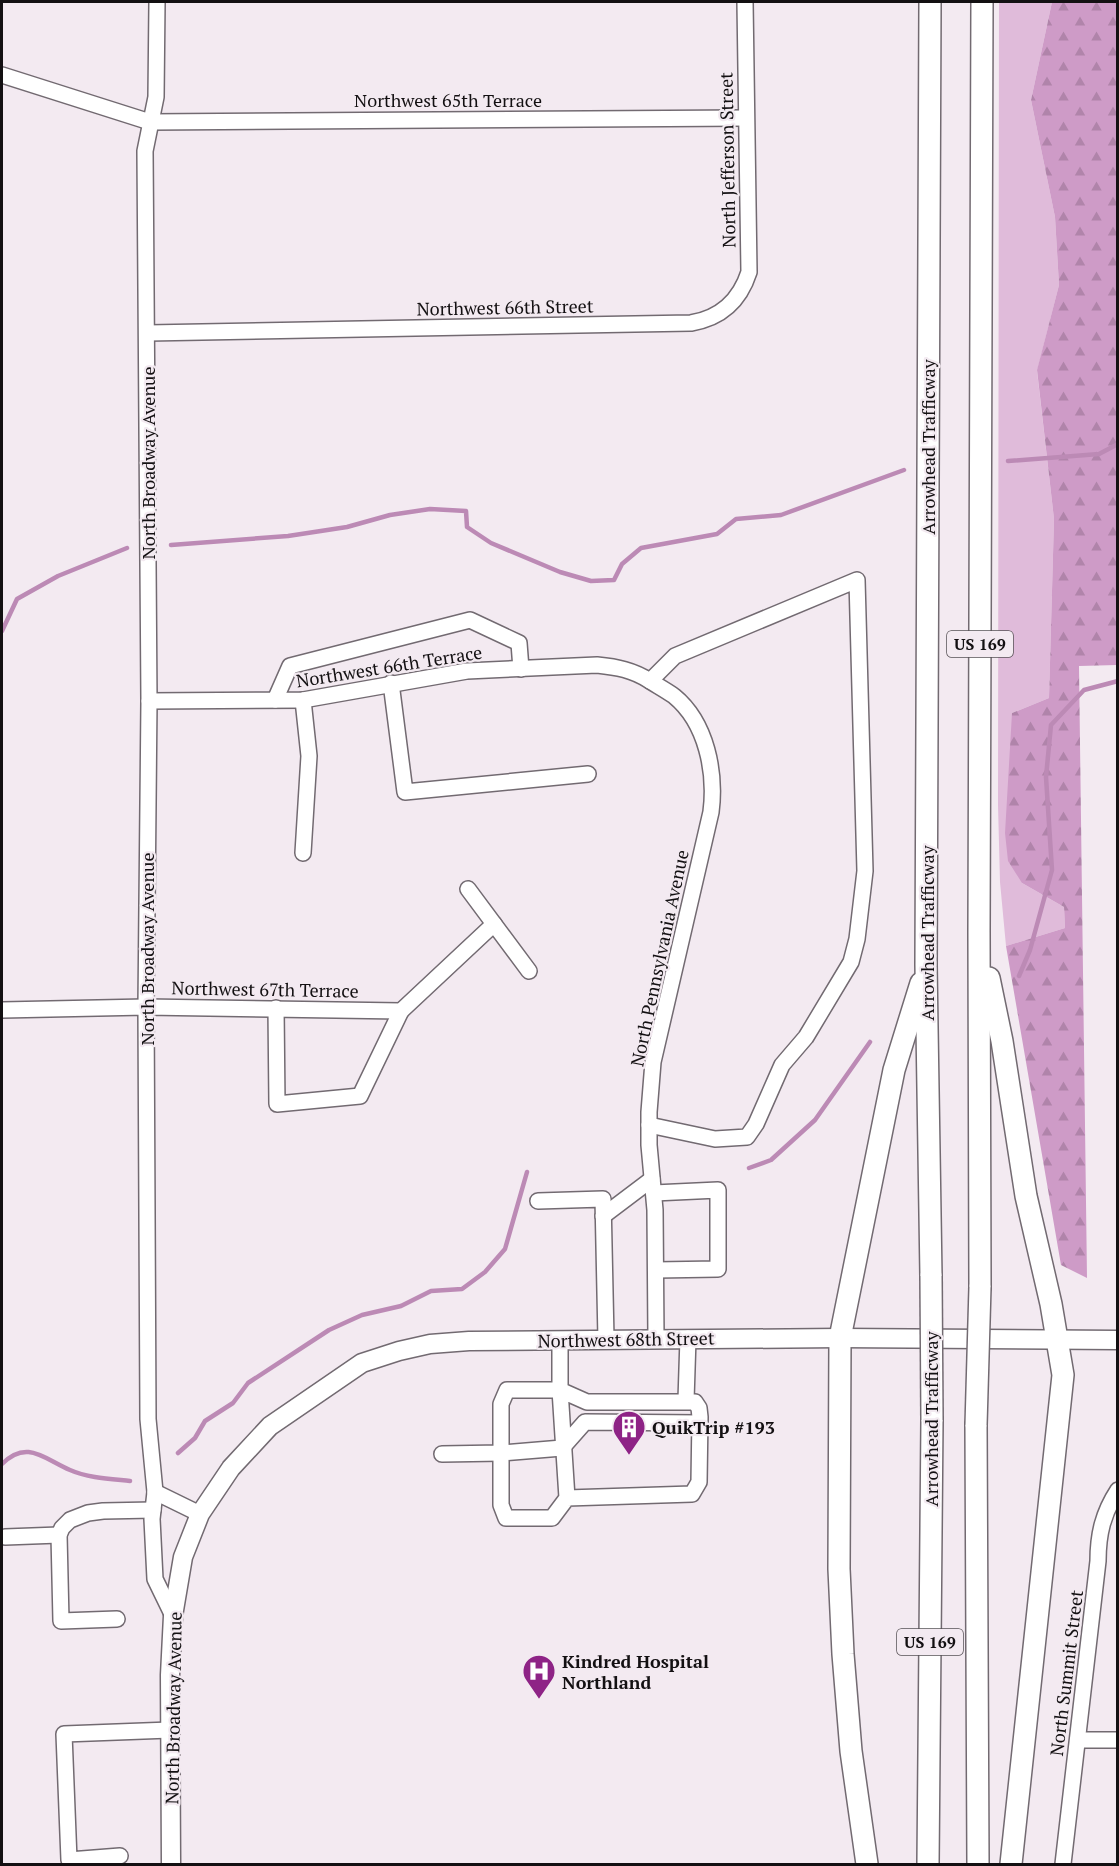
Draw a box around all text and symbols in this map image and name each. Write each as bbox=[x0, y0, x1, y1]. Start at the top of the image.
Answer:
street label: North Jefferson Street bbox=[713, 72, 741, 248]
street label: Northwest 65th Terrace bbox=[354, 88, 542, 112]
street label: Northwest 66th Street bbox=[416, 293, 594, 321]
street label: Arrowhead Trafficway bbox=[916, 358, 940, 535]
street label: North Broadway Avenue bbox=[136, 367, 160, 559]
road number: US 169 bbox=[947, 631, 1013, 657]
street label: Northwest 66th Terrace bbox=[294, 639, 484, 693]
street label: Arrowhead Trafficway bbox=[915, 844, 939, 1021]
street label: North Pennsylvania Avenue bbox=[624, 847, 694, 1069]
street label: North Broadway Avenue bbox=[135, 853, 159, 1045]
street label: Northwest 67th Terrace bbox=[171, 975, 359, 1003]
street label: Northwest 68th Street bbox=[537, 1325, 715, 1353]
street label: Arrowhead Trafficway bbox=[919, 1330, 943, 1507]
building icon: QuikTrip #193 bbox=[611, 1409, 647, 1456]
place label: QuikTrip #193 bbox=[652, 1415, 775, 1439]
street label: North Summit Street bbox=[1044, 1588, 1088, 1757]
street label: North Broadway Avenue bbox=[159, 1611, 187, 1805]
road number: US 169 bbox=[897, 1629, 963, 1655]
place label: Kindred Hospital Northland bbox=[562, 1649, 709, 1694]
hospital icon: Kindred Hospital Northland bbox=[521, 1653, 557, 1700]

